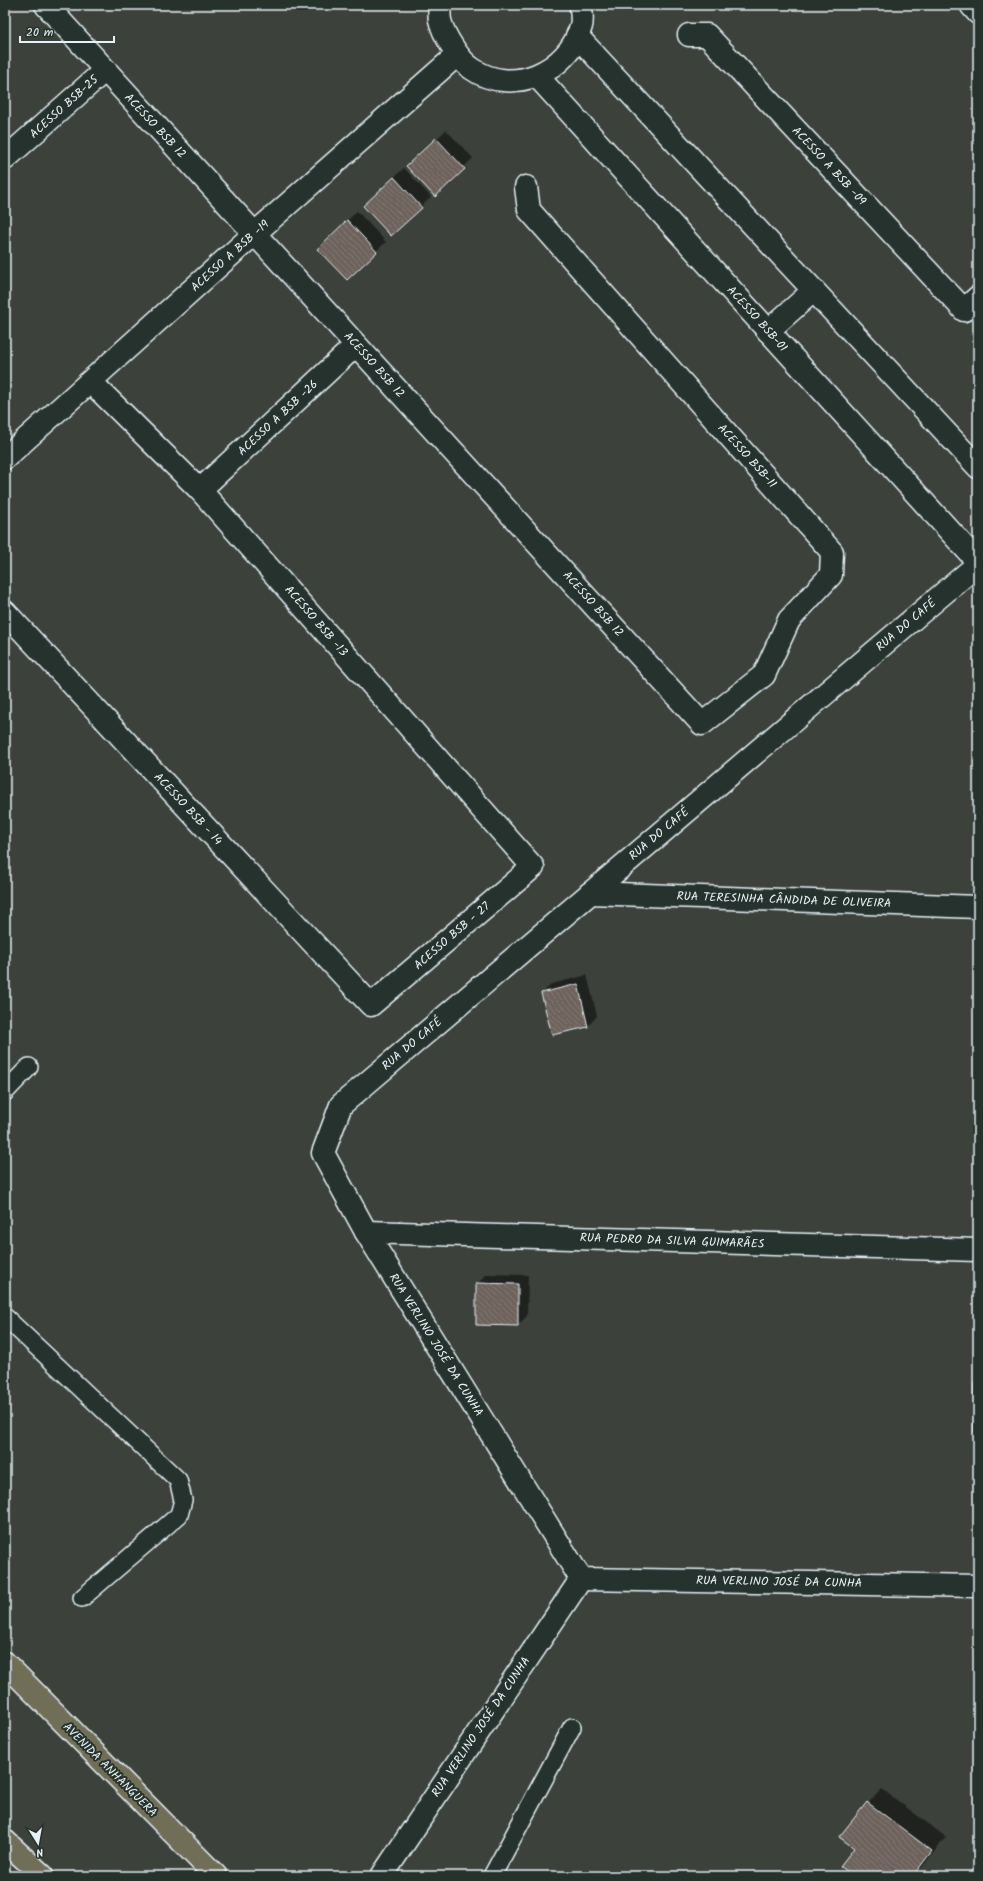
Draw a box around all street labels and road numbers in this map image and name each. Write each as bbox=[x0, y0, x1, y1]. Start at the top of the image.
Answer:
street label: ACESSO BSB-25 bbox=[25, 70, 104, 143]
street label: ACESSO BSB 12 bbox=[120, 89, 190, 163]
street label: ACESSO A BSB -09 bbox=[787, 122, 871, 210]
street label: ACESSO A BSB -19 bbox=[186, 215, 274, 297]
street label: ACESSO BSB-01 bbox=[722, 282, 792, 356]
street label: ACESSO BSB 12 bbox=[339, 328, 409, 402]
street label: ACESSO A BSB -26 bbox=[233, 376, 323, 460]
street label: ACESSO BSB-11 bbox=[713, 419, 781, 493]
street label: ACESSO BSB 12 bbox=[558, 567, 628, 641]
street label: ACESSO BSB -13 bbox=[280, 581, 352, 661]
street label: RUA DO CAFÉ bbox=[872, 593, 941, 656]
street label: ACESSO BSB - 14 bbox=[149, 768, 227, 850]
street label: RUA DO CAFÉ bbox=[625, 802, 694, 865]
street label: RUA TERESINHA CÂNDIDA DE OLIVEIRA bbox=[676, 887, 892, 913]
street label: ACESSO BSB - 27 bbox=[410, 897, 495, 975]
street label: RUA DO CAFÉ bbox=[378, 1012, 447, 1075]
street label: RUA PEDRO DA SILVA GUIMARÃES bbox=[580, 1228, 765, 1254]
street label: RUA VERLINO JOSÉ DA CUNHA bbox=[384, 1270, 488, 1420]
street label: RUA VERLINO JOSÉ DA CUNHA bbox=[696, 1571, 862, 1593]
street label: RUA VERLINO JOSÉ DA CUNHA bbox=[427, 1653, 535, 1801]
street label: AVENIDA ANHANGUERA bbox=[58, 1718, 162, 1822]

